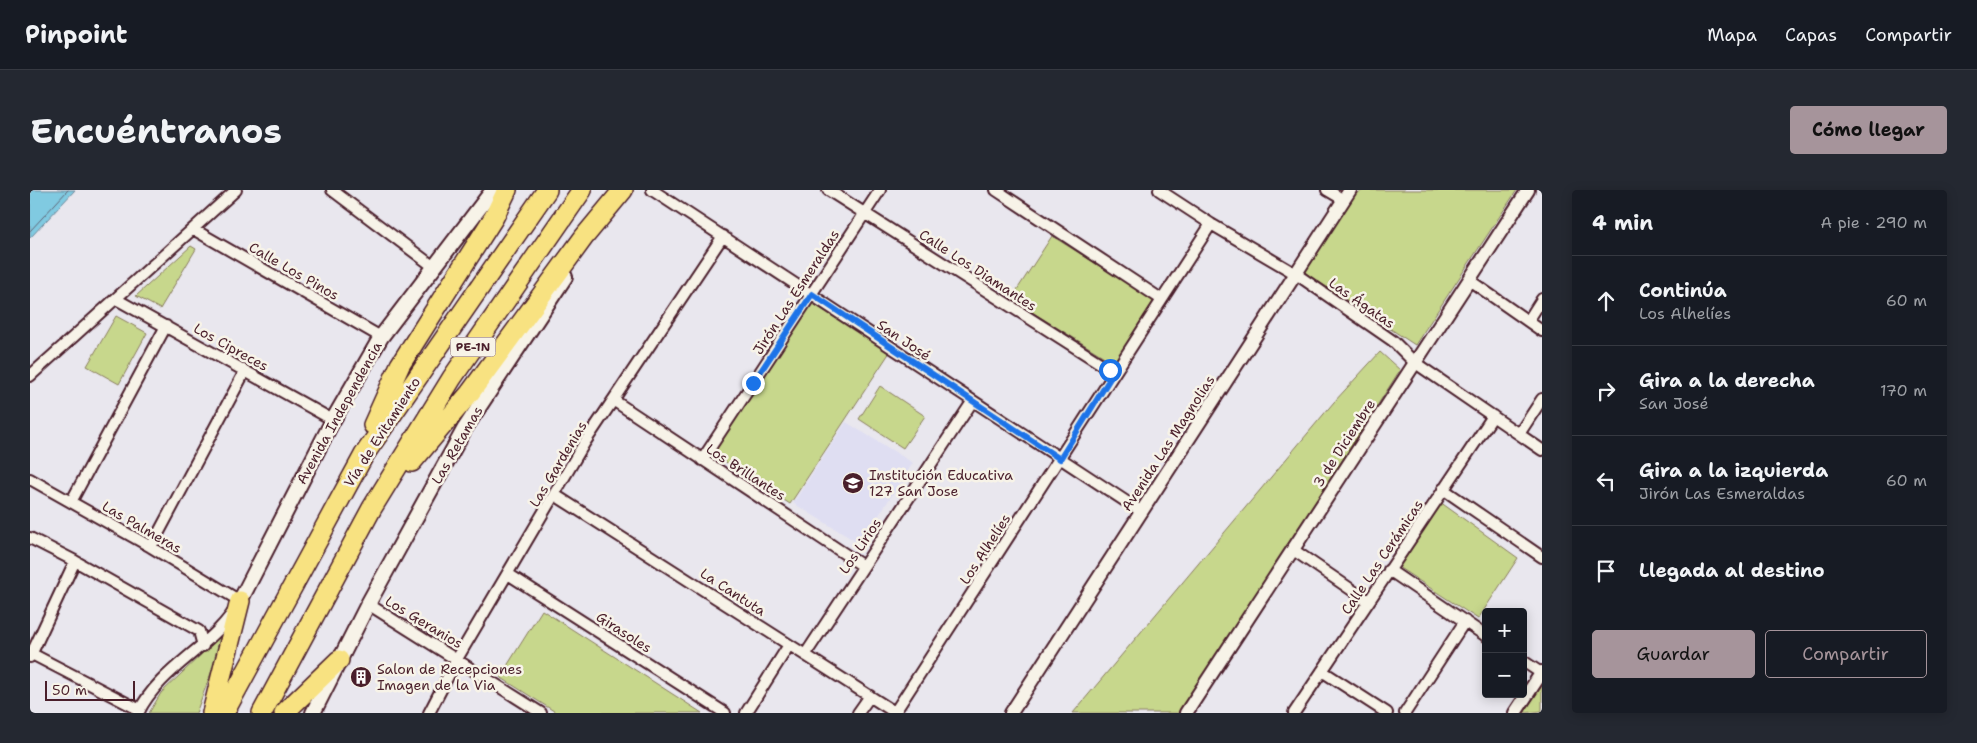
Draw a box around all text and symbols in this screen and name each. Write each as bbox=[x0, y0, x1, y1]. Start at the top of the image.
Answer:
text: Pinpoint bbox=[25, 19, 127, 51]
text: Mapa bbox=[1707, 23, 1757, 47]
text: Capas bbox=[1785, 23, 1837, 47]
text: Compartir bbox=[1865, 23, 1952, 47]
button: Cómo llegar bbox=[1790, 106, 1947, 154]
text: Encuéntranos bbox=[30, 107, 282, 154]
text: 4 min bbox=[1592, 209, 1653, 237]
text: A pie · 290 m bbox=[1821, 212, 1927, 233]
street label: Calle Los Diamantes bbox=[916, 225, 1040, 315]
street label: Jirón Las Esmeraldas bbox=[749, 226, 843, 358]
street label: Calle Los Pinos bbox=[246, 238, 342, 304]
street label: Las Ágatas bbox=[1325, 274, 1399, 332]
text: Continúa bbox=[1639, 278, 1727, 303]
icon: ahead bbox=[1592, 287, 1620, 315]
text: 60 m bbox=[1886, 290, 1927, 311]
text: Los Alhelíes bbox=[1639, 303, 1731, 324]
street label: San José bbox=[874, 316, 934, 365]
street label: Los Cipreces bbox=[191, 319, 272, 375]
street label: Avenida Independencia bbox=[292, 338, 386, 488]
road number: PE-1N bbox=[450, 338, 496, 356]
route start bbox=[1099, 359, 1122, 382]
text: Gira a la derecha bbox=[1639, 368, 1815, 393]
route end bbox=[742, 372, 765, 395]
street label: Avenida Las Magnolias bbox=[1117, 372, 1219, 514]
street label: Vía de Evitamiento bbox=[340, 374, 424, 490]
icon: right bbox=[1592, 377, 1620, 405]
text: 170 m bbox=[1880, 380, 1927, 401]
text: San José bbox=[1639, 393, 1709, 414]
street label: 3 de Diciembre bbox=[1309, 396, 1379, 490]
street label: Las Retamas bbox=[427, 403, 487, 487]
street label: Las Gardenias bbox=[525, 418, 591, 510]
street label: Los Brillantes bbox=[703, 440, 789, 504]
text: Gira a la izquierda bbox=[1639, 458, 1828, 483]
place label: Institución Educativa 127 San Jose bbox=[869, 466, 1013, 500]
icon: left bbox=[1592, 467, 1620, 495]
text: 60 m bbox=[1886, 470, 1927, 491]
school or university icon: Institución Educativa 127 San Jose bbox=[841, 471, 865, 495]
text: Jirón Las Esmeraldas bbox=[1639, 483, 1805, 504]
street label: Calle Las Cerámicas bbox=[1337, 496, 1427, 618]
street label: Las Palmeras bbox=[99, 497, 185, 557]
street label: Los Alhelíes bbox=[956, 510, 1015, 588]
street label: Los Lirios bbox=[835, 515, 885, 577]
icon: arrive bbox=[1592, 557, 1620, 585]
text: Llegada al destino bbox=[1639, 558, 1825, 583]
street label: La Cantuta bbox=[697, 564, 770, 620]
street label: Los Geranios bbox=[382, 592, 466, 652]
street label: Girasoles bbox=[593, 607, 655, 657]
map controls bbox=[1482, 608, 1527, 698]
button: + bbox=[1482, 608, 1527, 653]
button: Guardar bbox=[1592, 630, 1755, 678]
button: Compartir bbox=[1765, 630, 1927, 678]
button: − bbox=[1482, 653, 1527, 698]
place label: Salon de Recepciones Imagen de la Via bbox=[377, 660, 522, 694]
building icon: Salon de Recepciones Imagen de la Via bbox=[349, 665, 373, 689]
scale bar bbox=[45, 678, 135, 701]
text: 50 m bbox=[52, 681, 87, 699]

